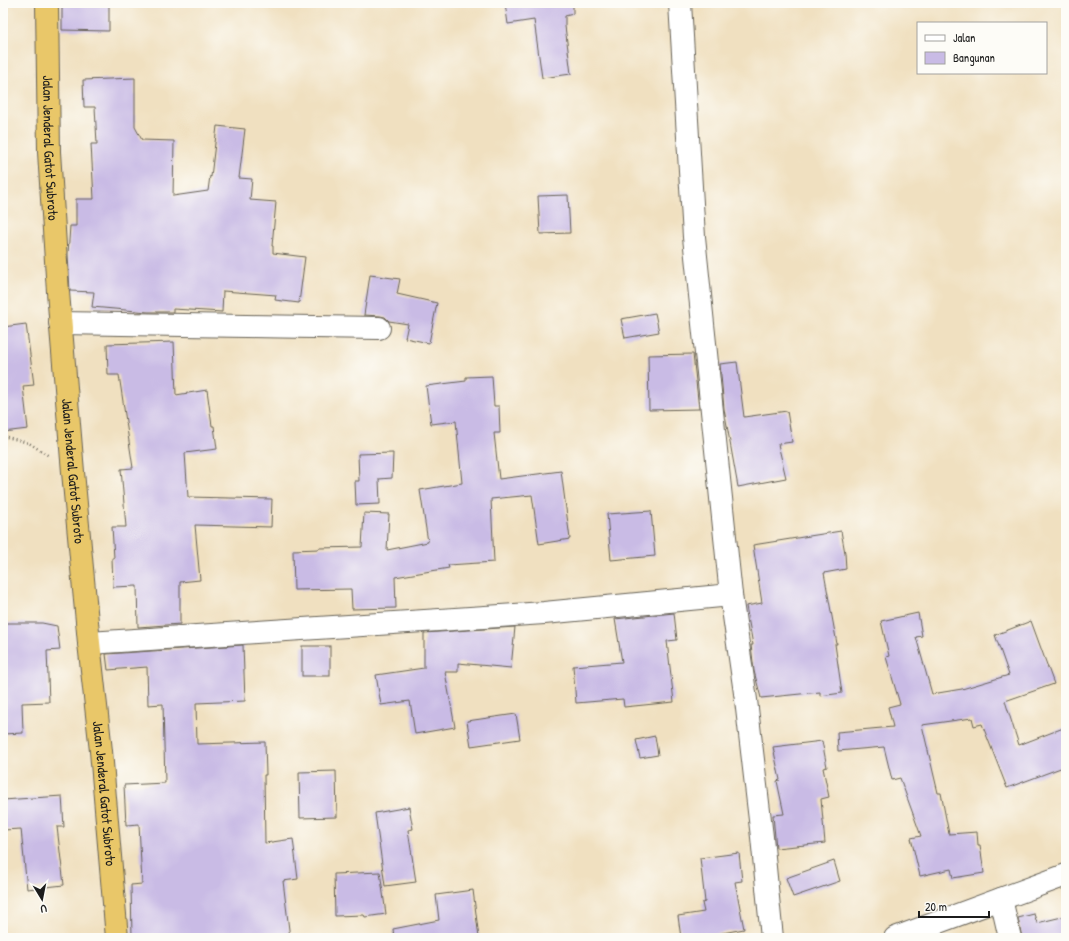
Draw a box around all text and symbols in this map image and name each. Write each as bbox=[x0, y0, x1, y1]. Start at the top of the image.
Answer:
legend bbox=[917, 22, 1047, 74]
text: Jalan bbox=[953, 29, 975, 46]
text: Bangunan bbox=[953, 49, 995, 66]
street label: Jalan Jenderal Gatot Subroto bbox=[39, 75, 63, 222]
street label: Jalan Jenderal Gatot Subroto bbox=[58, 398, 90, 545]
street label: Jalan Jenderal Gatot Subroto bbox=[89, 720, 121, 867]
north arrow bbox=[22, 879, 62, 919]
scale bar bbox=[919, 893, 989, 919]
text: 20 m bbox=[925, 898, 947, 915]
text: U bbox=[40, 901, 48, 916]

